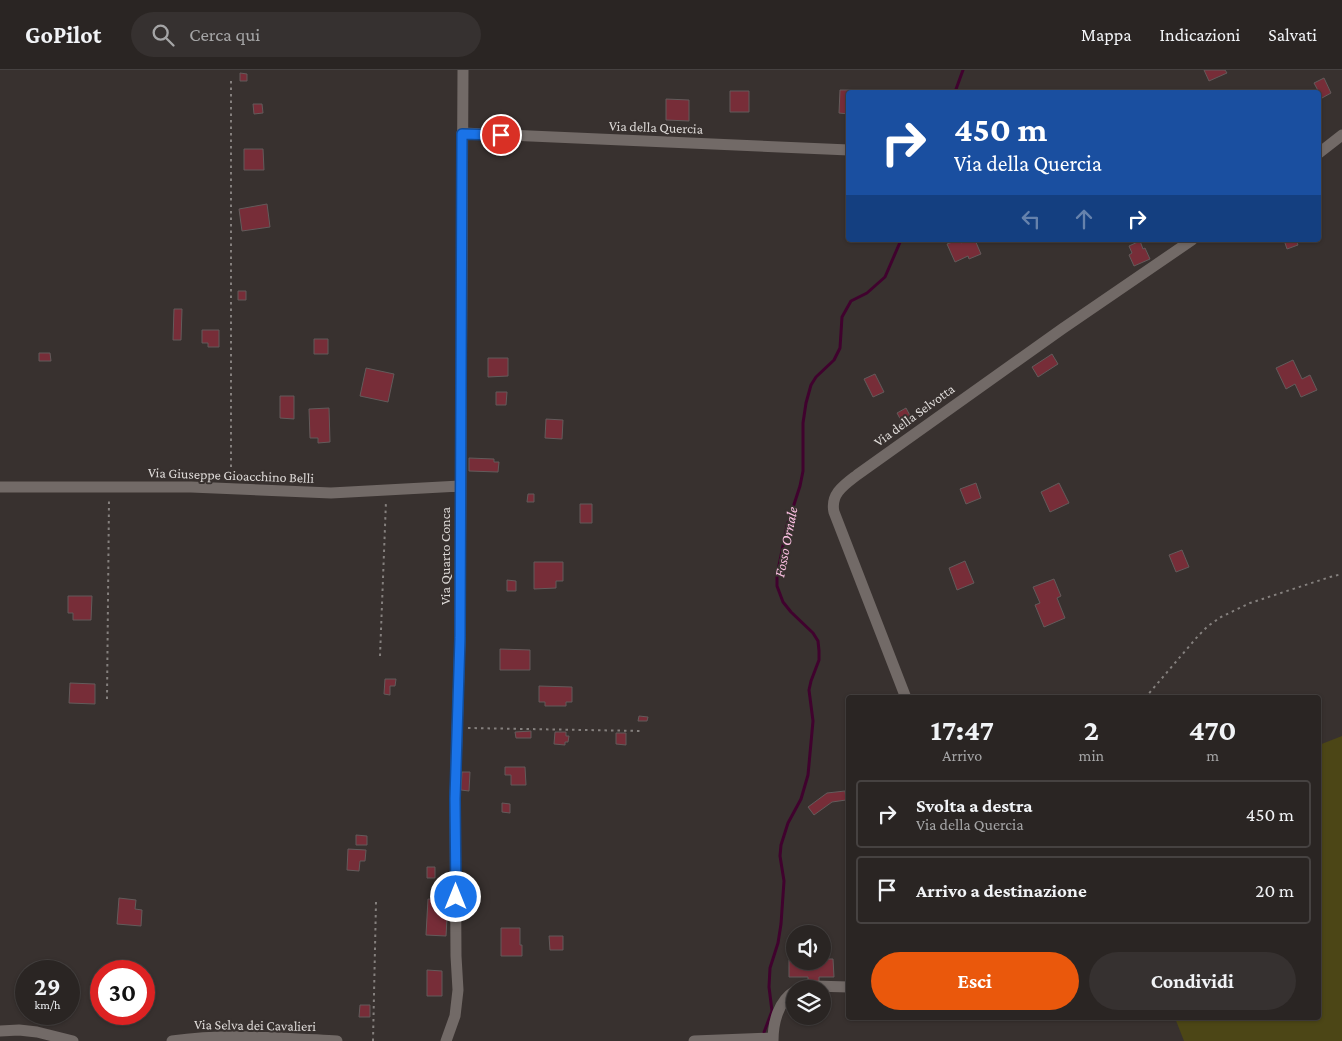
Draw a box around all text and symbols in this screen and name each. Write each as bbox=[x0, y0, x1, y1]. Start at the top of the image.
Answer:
search box bbox=[131, 12, 481, 57]
text: GoPilot bbox=[25, 21, 101, 48]
icon: search bbox=[149, 21, 177, 49]
text: Cerca qui bbox=[189, 24, 260, 45]
text: Mappa bbox=[1081, 25, 1132, 45]
text: Indicazioni bbox=[1160, 25, 1240, 45]
text: Salvati bbox=[1268, 25, 1317, 45]
icon: right bbox=[871, 110, 936, 175]
text: 450 m bbox=[954, 110, 1047, 149]
pin bbox=[480, 114, 522, 156]
street label: Via della Quercia bbox=[609, 117, 704, 137]
icon: arrive bbox=[487, 121, 515, 149]
text: Via della Quercia bbox=[954, 151, 1102, 176]
icon: left bbox=[1017, 205, 1045, 233]
icon: ahead bbox=[1070, 205, 1098, 233]
icon: right bbox=[1123, 205, 1151, 233]
street label: Via della Selvotta bbox=[871, 380, 958, 450]
street label: Via Giuseppe Gioacchino Belli bbox=[148, 464, 315, 486]
water label: Fosso Ornale bbox=[771, 505, 801, 578]
street label: Via Quarto Conca bbox=[437, 507, 453, 605]
text: 17:47 bbox=[931, 713, 994, 746]
text: 2 bbox=[1084, 713, 1099, 746]
text: 470 bbox=[1189, 713, 1236, 746]
text: Arrivo bbox=[942, 747, 982, 764]
text: min bbox=[1079, 747, 1104, 764]
text: m bbox=[1206, 747, 1219, 764]
text: Svolta a destra bbox=[916, 795, 1032, 816]
icon: right bbox=[873, 800, 901, 828]
text: 450 m bbox=[1246, 804, 1294, 825]
text: Via della Quercia bbox=[916, 816, 1024, 833]
position arrow bbox=[429, 870, 481, 922]
icon: arrive bbox=[873, 876, 901, 904]
text: Arrivo a destinazione bbox=[916, 880, 1087, 901]
text: 20 m bbox=[1255, 880, 1294, 901]
map controls bbox=[786, 925, 831, 1025]
button: sound bbox=[786, 925, 831, 970]
button: Esci bbox=[871, 952, 1079, 1010]
button: Condividi bbox=[1089, 952, 1296, 1010]
speed limit sign: 30 bbox=[90, 960, 155, 1025]
text: 29 bbox=[34, 973, 61, 1000]
button: layers bbox=[786, 980, 831, 1025]
text: km/h bbox=[35, 998, 60, 1012]
street label: Via Selva dei Cavalieri bbox=[194, 1016, 316, 1034]

